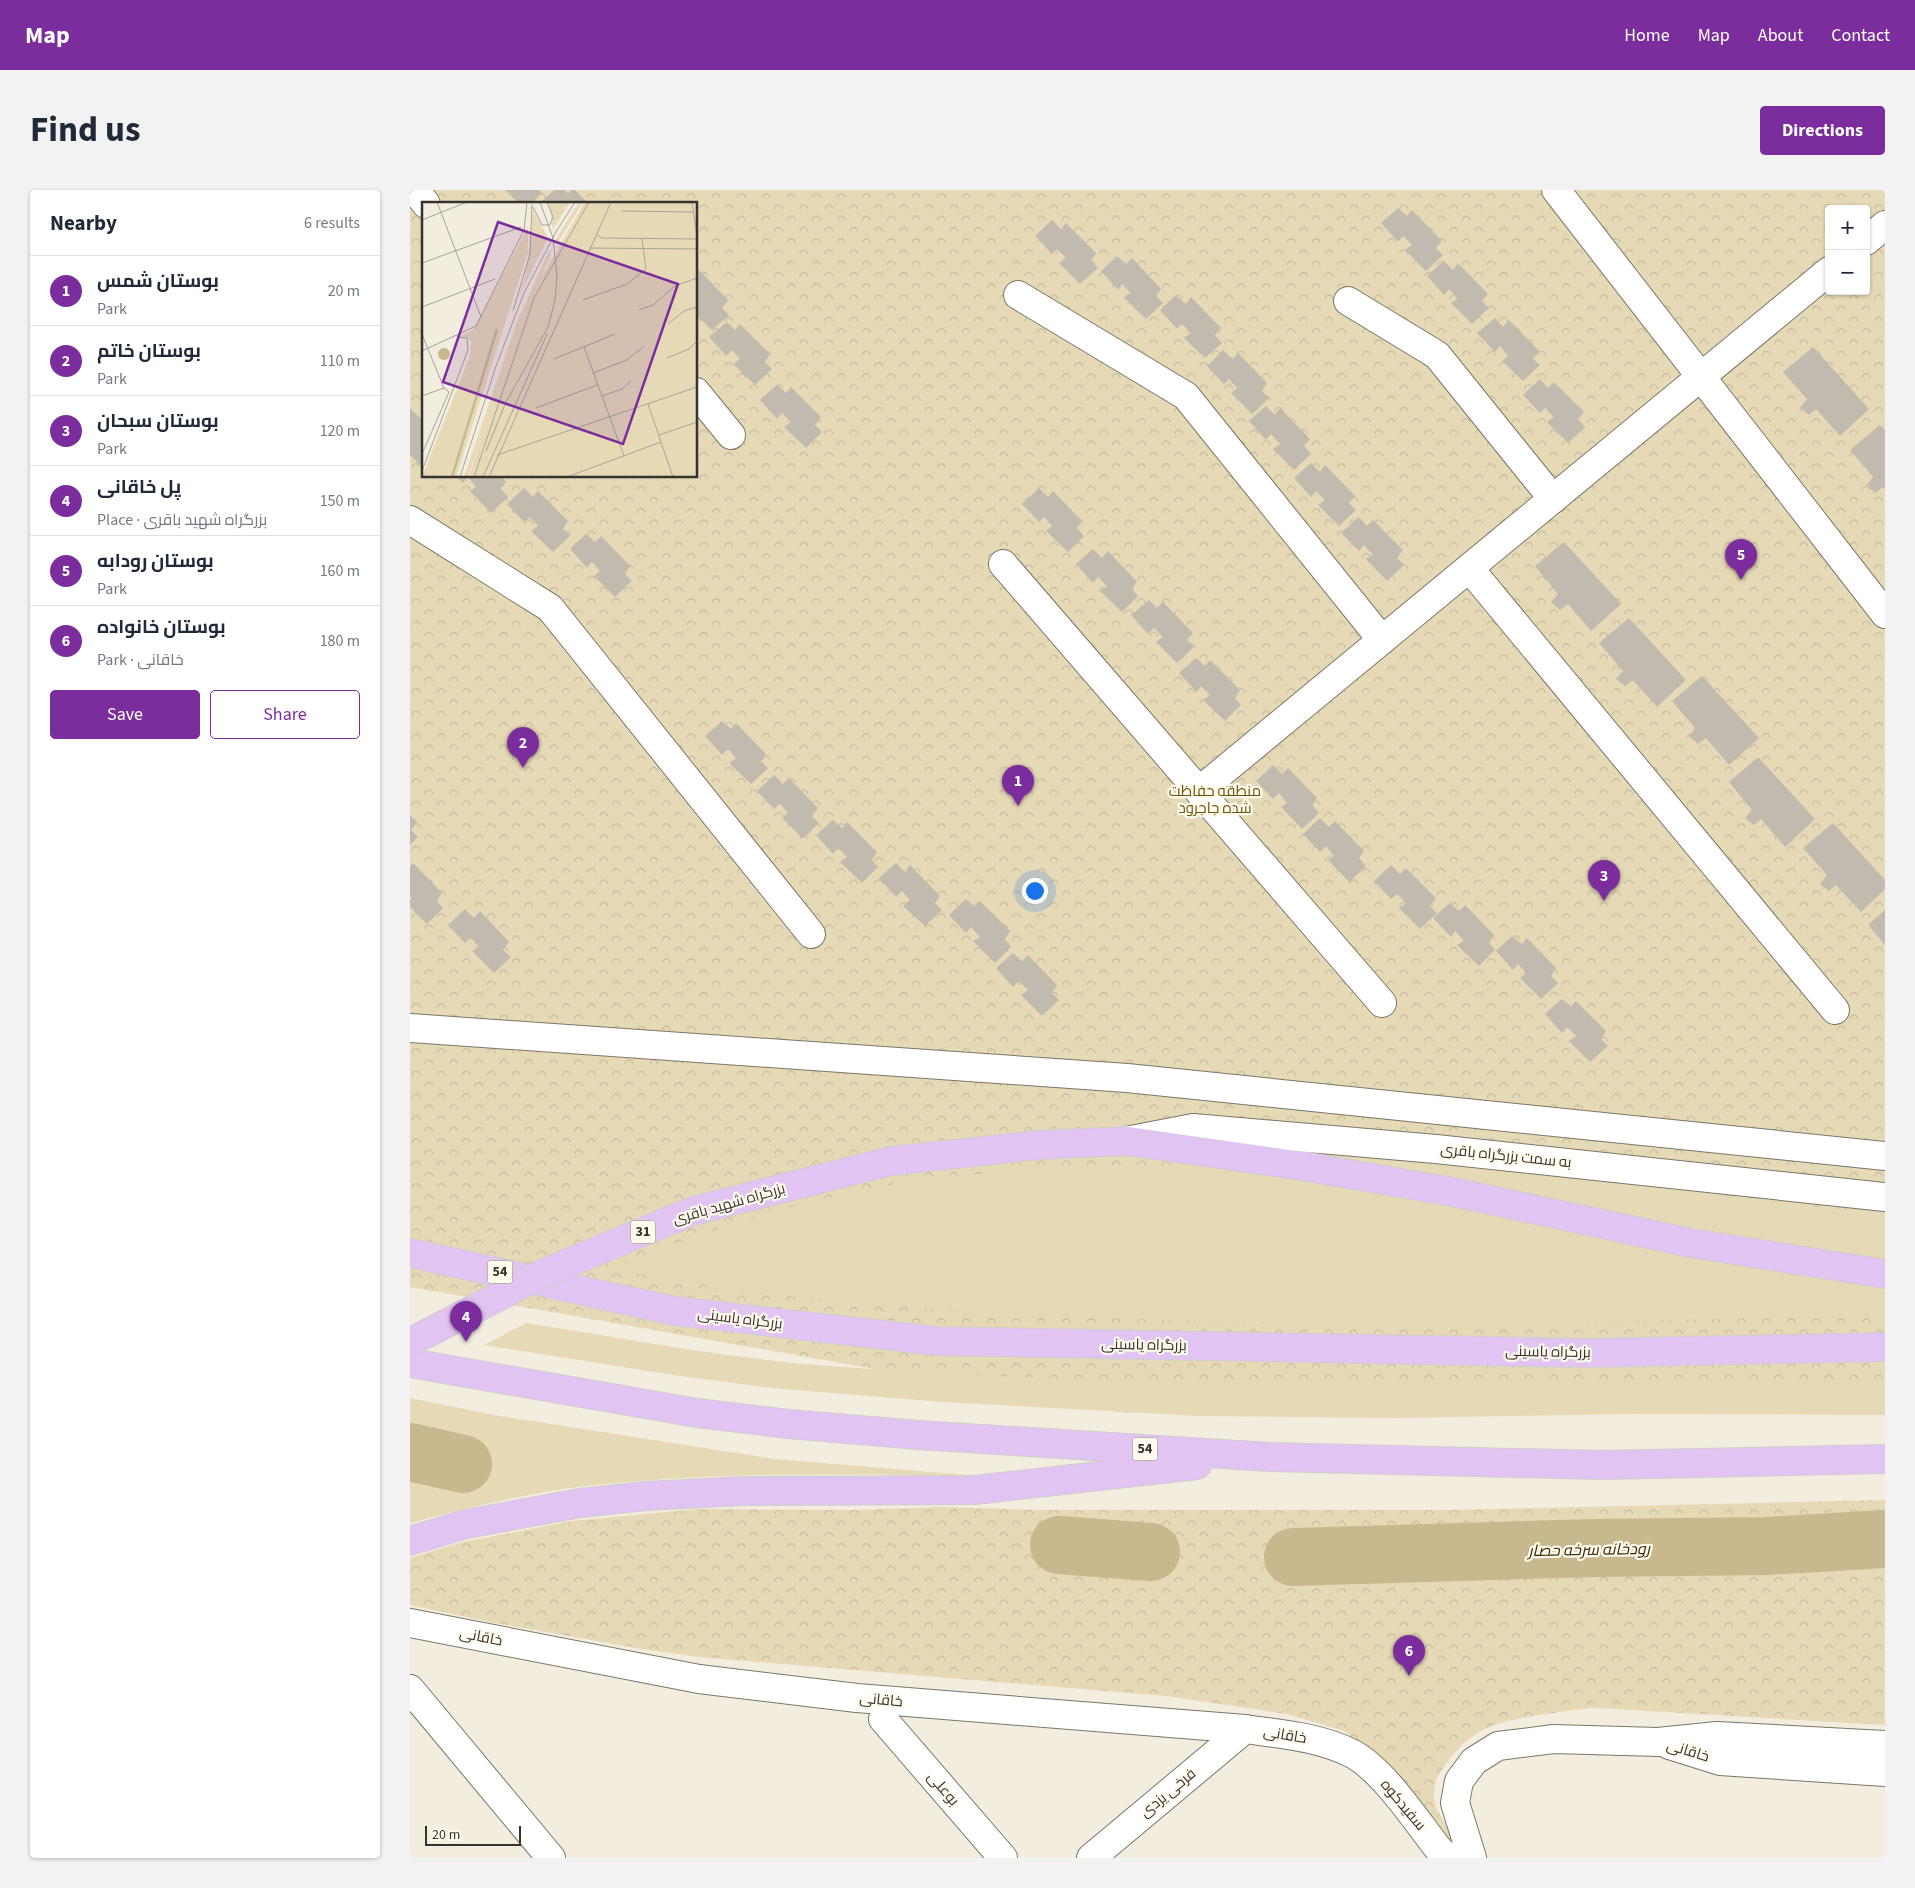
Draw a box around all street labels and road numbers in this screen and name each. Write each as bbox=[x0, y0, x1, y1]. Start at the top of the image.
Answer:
street label: به سمت بزرگراه باقری bbox=[1439, 1139, 1573, 1173]
street label: بزرگراه شهید باقری bbox=[670, 1178, 788, 1230]
road number: 31 bbox=[630, 1220, 656, 1244]
road number: 54 bbox=[488, 1260, 512, 1284]
street label: بزرگراه یاسینی bbox=[696, 1303, 784, 1335]
street label: بزرگراه یاسینی bbox=[1101, 1334, 1187, 1356]
street label: بزرگراه یاسینی bbox=[1505, 1341, 1591, 1363]
road number: 54 bbox=[1132, 1438, 1158, 1460]
street label: خاقانی bbox=[458, 1623, 504, 1651]
street label: خاقانی bbox=[858, 1688, 904, 1712]
street label: خاقانی bbox=[1262, 1721, 1308, 1749]
street label: خاقانی bbox=[1664, 1735, 1712, 1767]
street label: فرخی یزدی bbox=[1135, 1763, 1201, 1823]
street label: بوعلی bbox=[922, 1767, 964, 1811]
street label: سفیدکوه bbox=[1375, 1775, 1431, 1835]

